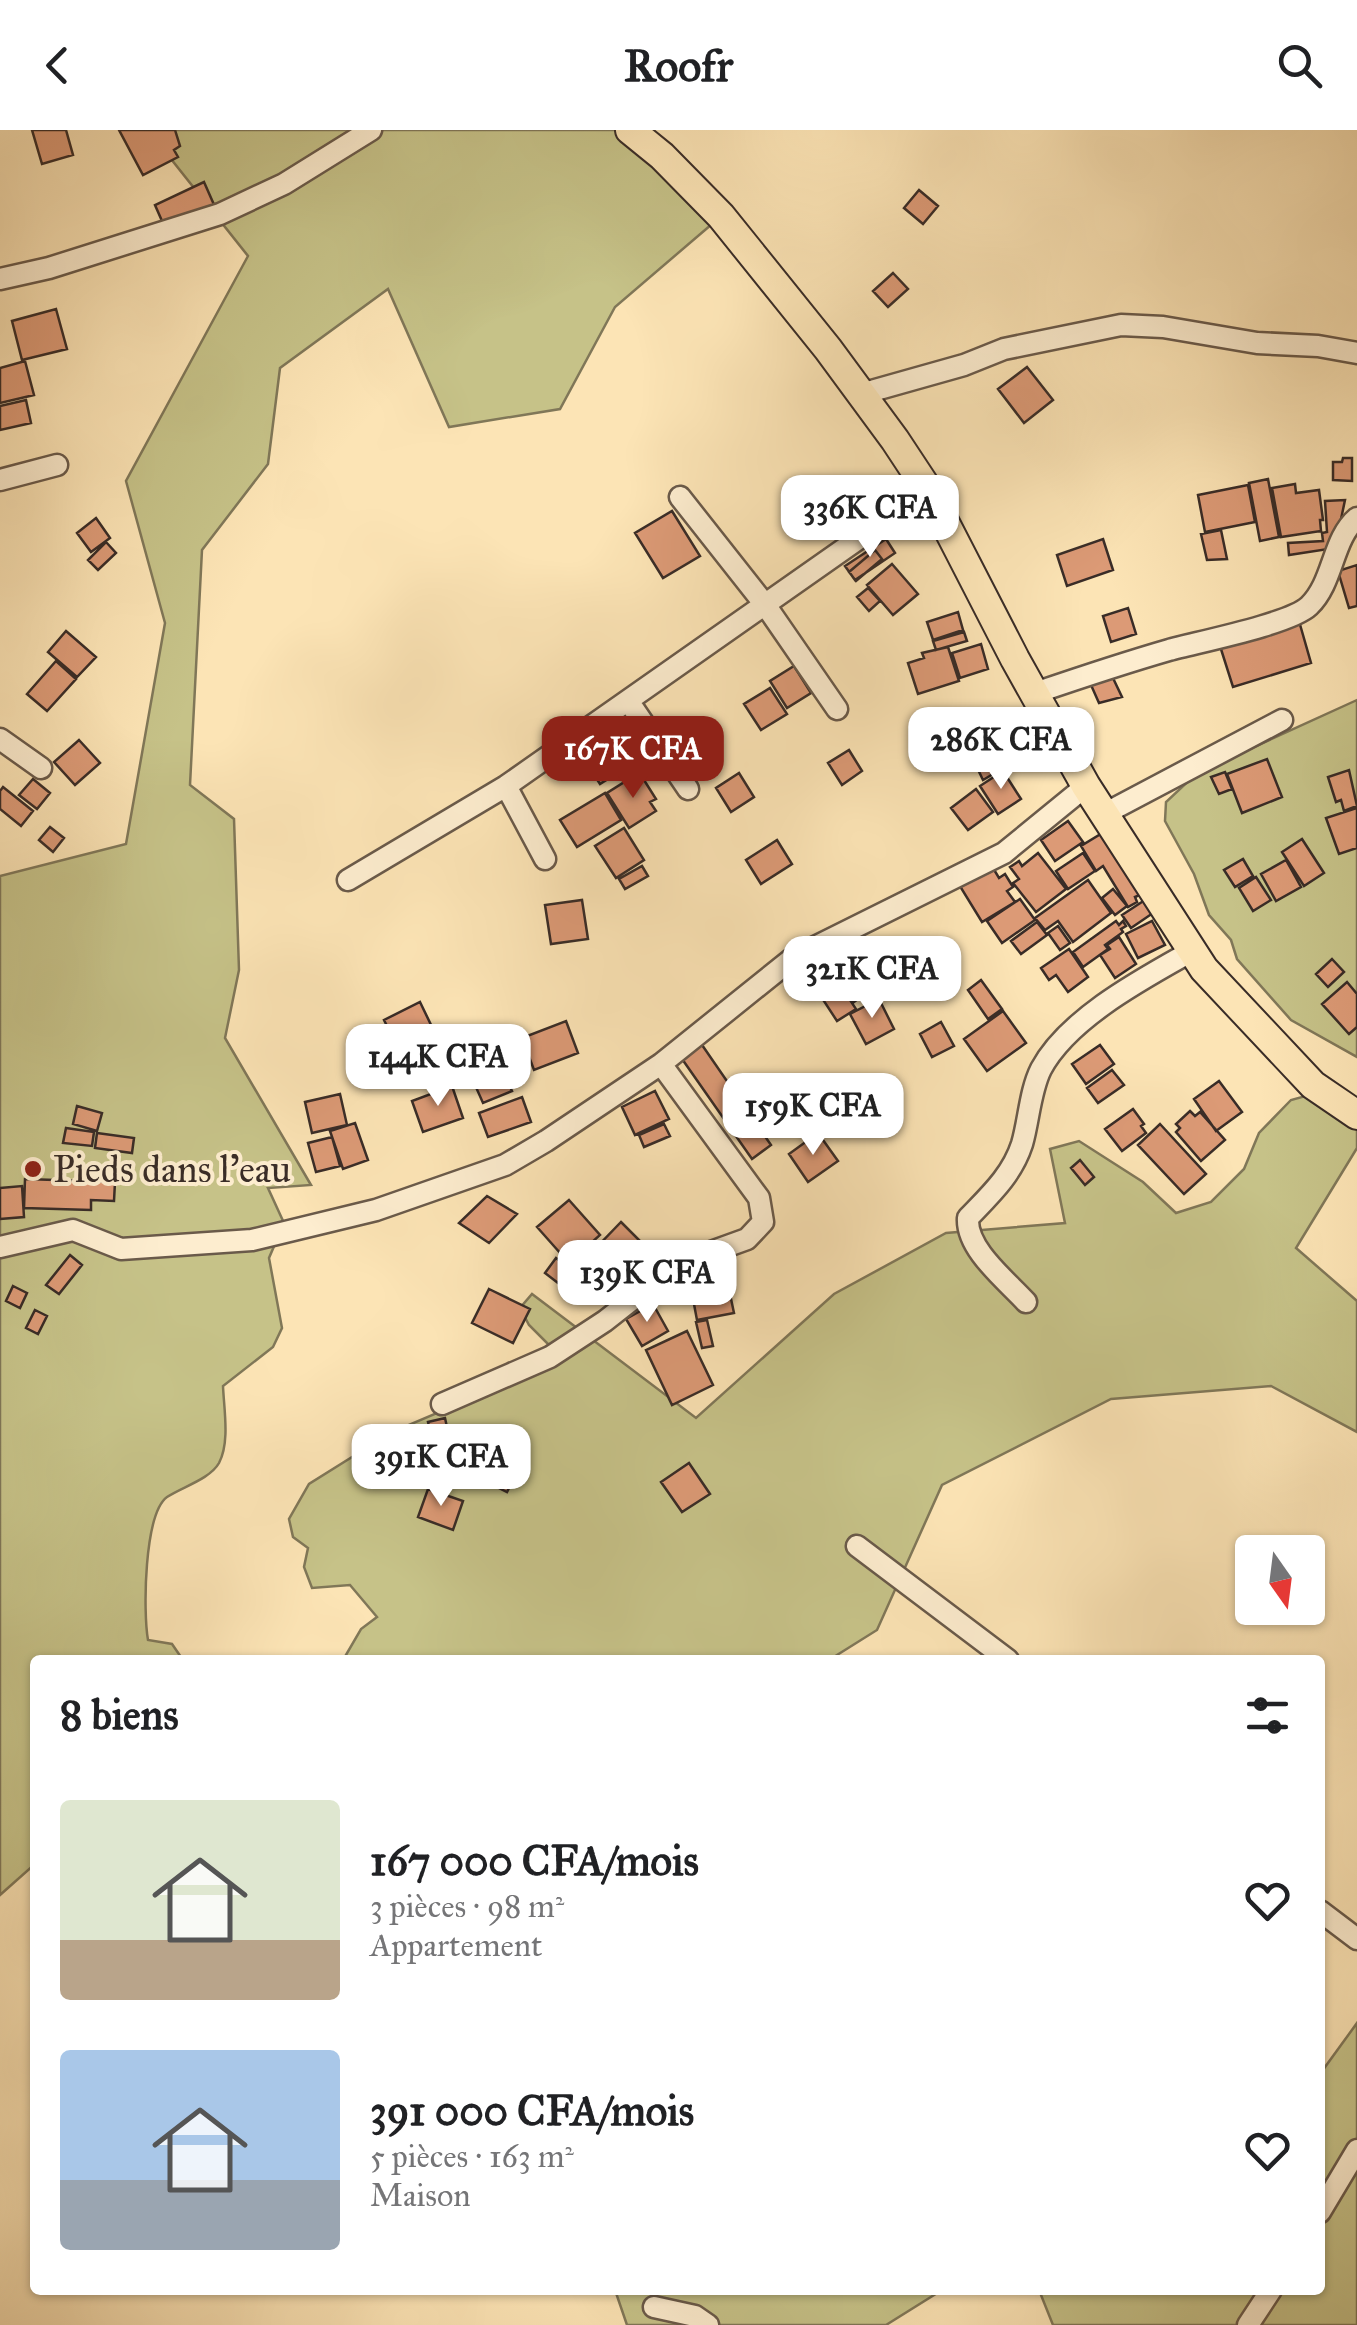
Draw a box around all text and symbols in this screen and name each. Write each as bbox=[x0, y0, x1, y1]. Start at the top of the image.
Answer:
icon: back bbox=[30, 38, 85, 93]
text: Roofr bbox=[624, 38, 733, 93]
icon: search bbox=[1272, 38, 1327, 93]
pin: 336K CFA bbox=[767, 475, 973, 560]
text: 336K CFA bbox=[803, 488, 937, 527]
pin: 286K CFA bbox=[898, 707, 1104, 792]
pin: 167K CFA bbox=[530, 716, 736, 801]
text: 286K CFA bbox=[930, 720, 1072, 759]
text: 167K CFA bbox=[564, 729, 702, 768]
pin: 321K CFA bbox=[769, 936, 975, 1021]
text: 321K CFA bbox=[805, 949, 939, 988]
pin: 144K CFA bbox=[335, 1024, 541, 1109]
text: 144K CFA bbox=[368, 1037, 508, 1076]
pin: 159K CFA bbox=[710, 1073, 916, 1158]
text: 159K CFA bbox=[745, 1086, 881, 1125]
place label: Pieds dans l'eau bbox=[53, 1146, 291, 1192]
marker: Pieds dans l'eau bbox=[22, 1158, 44, 1180]
pin: 139K CFA bbox=[544, 1240, 750, 1325]
text: 139K CFA bbox=[580, 1253, 714, 1292]
pin: 391K CFA bbox=[338, 1424, 544, 1509]
text: 391K CFA bbox=[374, 1437, 508, 1476]
north arrow bbox=[1235, 1535, 1325, 1625]
map controls bbox=[1235, 1535, 1325, 1625]
icon: filters bbox=[1240, 1688, 1295, 1743]
text: 8 biens bbox=[60, 1689, 179, 1741]
text: 167 000 CFA/mois bbox=[370, 1835, 699, 1887]
icon: home bbox=[140, 1840, 260, 1960]
icon: heart bbox=[1240, 1873, 1295, 1928]
text: 3 pièces · 98 m² bbox=[370, 1887, 564, 1926]
text: Appartement bbox=[370, 1926, 542, 1965]
text: 391 000 CFA/mois bbox=[370, 2085, 694, 2137]
icon: home bbox=[140, 2090, 260, 2210]
icon: heart bbox=[1240, 2123, 1295, 2178]
text: 5 pièces · 163 m² bbox=[370, 2137, 574, 2176]
text: Maison bbox=[370, 2176, 471, 2215]

